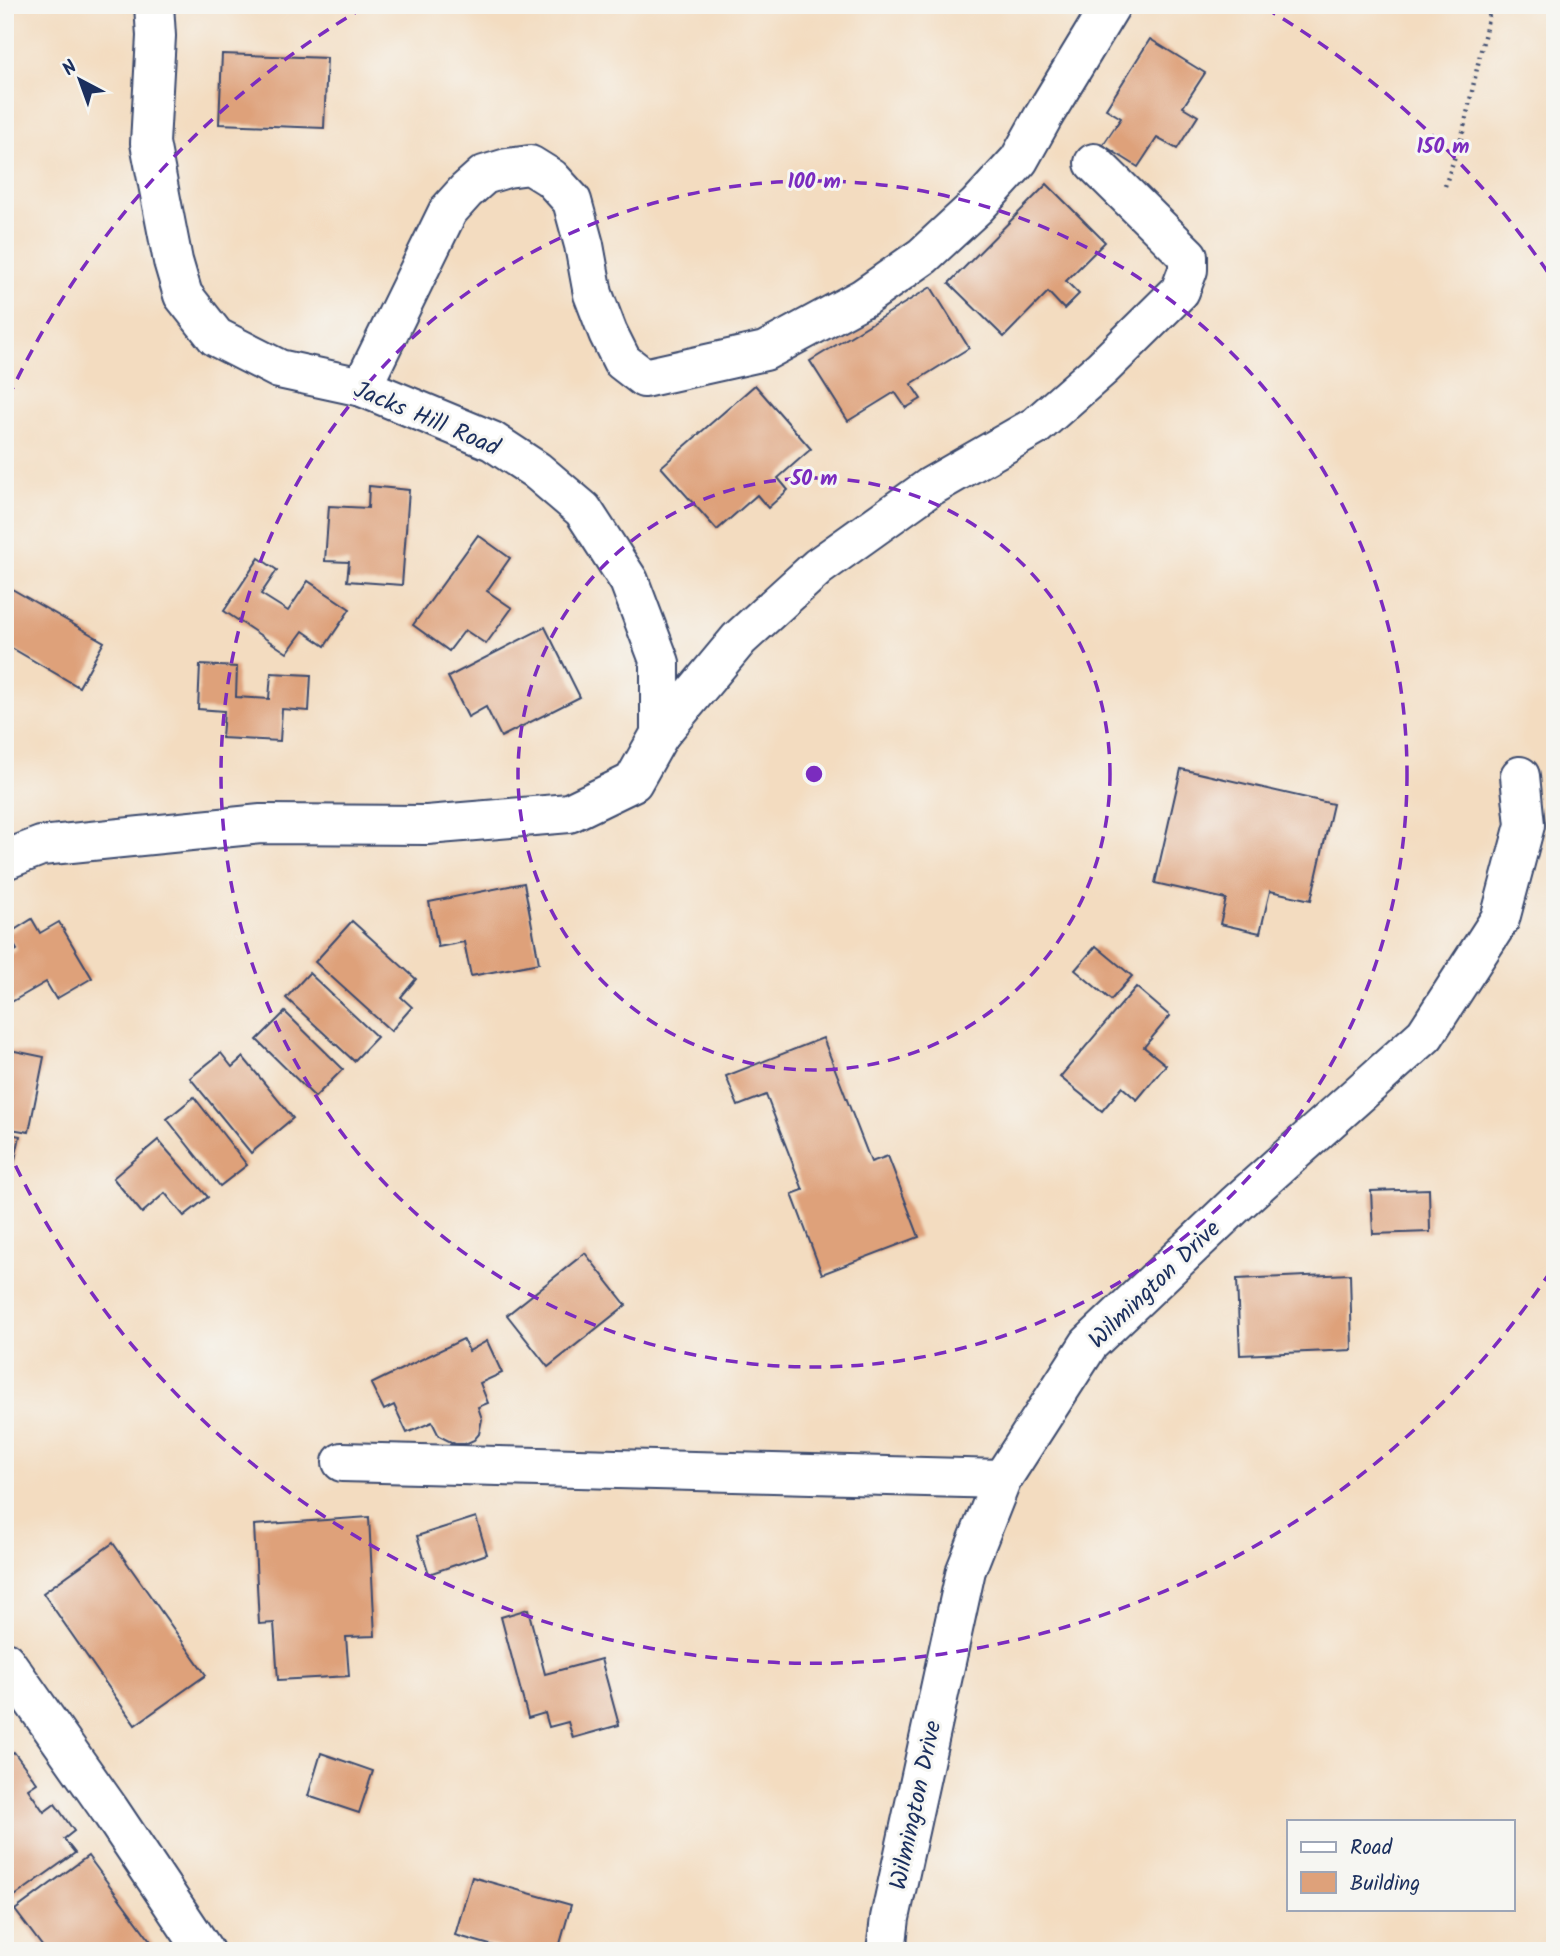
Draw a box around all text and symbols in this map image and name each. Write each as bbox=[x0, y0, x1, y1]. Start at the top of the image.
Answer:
north arrow bbox=[46, 46, 116, 116]
text: N bbox=[56, 53, 85, 84]
text: 150 m bbox=[1416, 131, 1470, 164]
text: 100 m bbox=[787, 166, 841, 199]
street label: Jacks Hill Road bbox=[347, 371, 507, 468]
text: 50 m bbox=[790, 463, 837, 496]
centre of rings bbox=[802, 762, 826, 786]
street label: Wilmington Drive bbox=[1080, 1211, 1231, 1359]
street label: Wilmington Drive bbox=[880, 1717, 953, 1893]
legend bbox=[1287, 1820, 1514, 1910]
text: Road bbox=[1350, 1832, 1393, 1865]
text: Building bbox=[1350, 1868, 1420, 1901]

